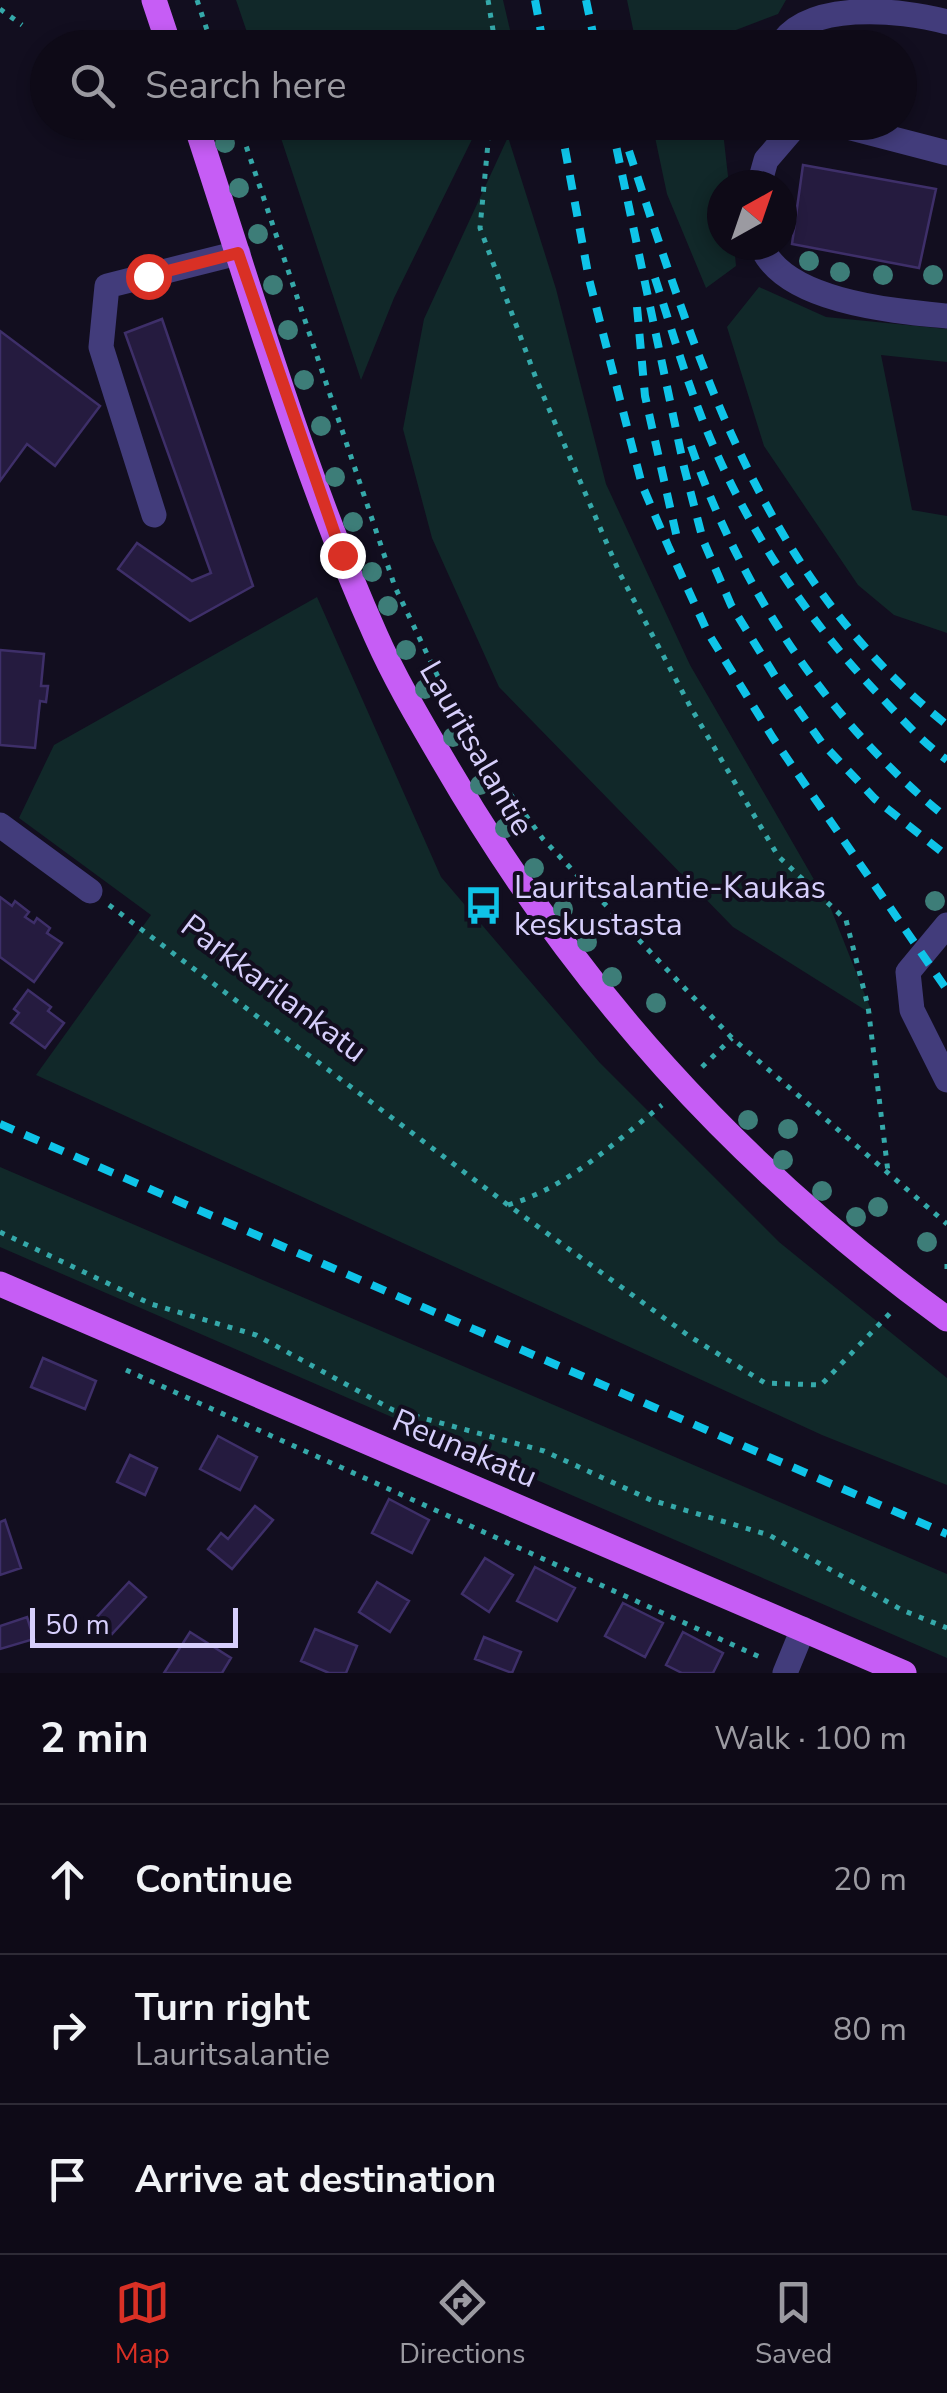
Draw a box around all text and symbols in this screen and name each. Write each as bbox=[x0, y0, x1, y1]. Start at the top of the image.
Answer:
search box bbox=[30, 30, 917, 140]
icon: search bbox=[65, 58, 120, 113]
text: Search here bbox=[145, 60, 346, 111]
north arrow bbox=[707, 170, 797, 260]
route start bbox=[126, 254, 172, 300]
route end bbox=[320, 533, 366, 579]
street label: Lauritsalantie bbox=[409, 653, 544, 843]
place label: Lauritsalantie-Kaukas keskustasta bbox=[514, 866, 826, 946]
bus stop icon: Lauritsalantie-Kaukas keskustasta bbox=[463, 884, 505, 926]
street label: Parkkarilankatu bbox=[172, 904, 375, 1072]
street label: Reunakatu bbox=[386, 1399, 544, 1498]
scale bar bbox=[30, 1603, 238, 1648]
text: 50 m bbox=[45, 1606, 110, 1644]
text: 2 min bbox=[40, 1710, 149, 1767]
text: Walk · 100 m bbox=[714, 1717, 907, 1760]
icon: ahead bbox=[40, 1852, 95, 1907]
text: Continue bbox=[135, 1854, 293, 1905]
text: 20 m bbox=[833, 1858, 907, 1901]
text: Turn right bbox=[135, 1982, 310, 2033]
icon: right bbox=[40, 2002, 95, 2057]
text: 80 m bbox=[833, 2008, 907, 2051]
text: Lauritsalantie bbox=[135, 2033, 330, 2076]
icon: arrive bbox=[40, 2152, 95, 2207]
text: Arrive at destination bbox=[135, 2154, 496, 2205]
tab: Map bbox=[115, 2275, 170, 2373]
tab: Directions bbox=[399, 2275, 525, 2373]
tab: Saved bbox=[755, 2275, 832, 2373]

